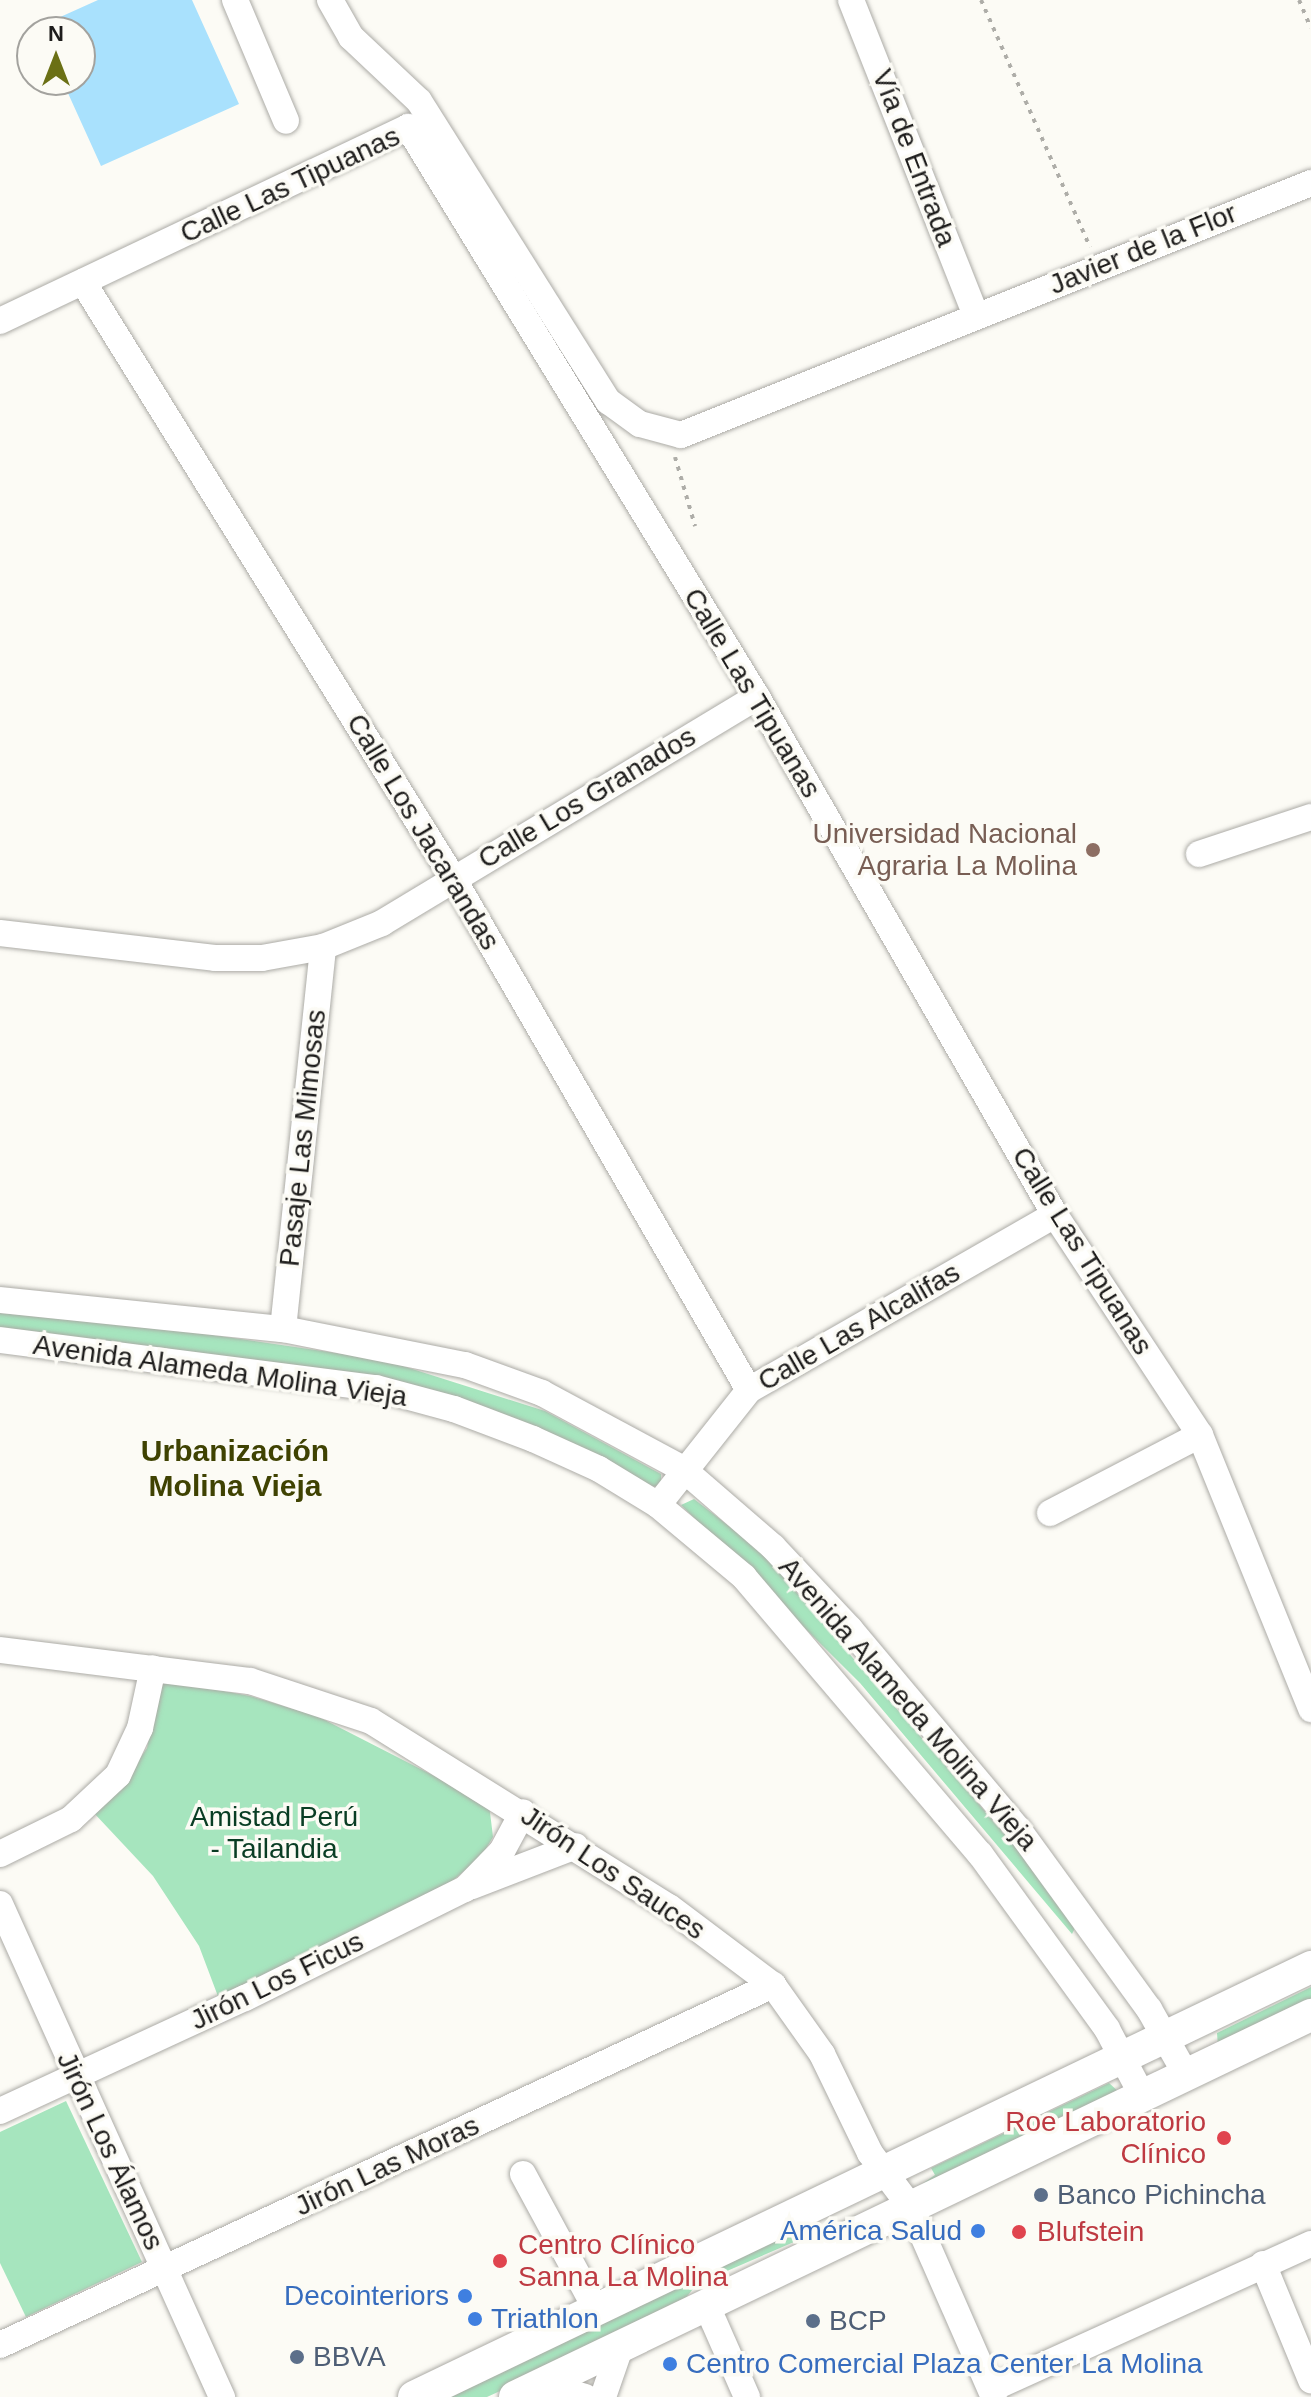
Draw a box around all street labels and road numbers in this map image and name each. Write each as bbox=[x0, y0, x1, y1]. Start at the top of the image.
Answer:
street label: Vía de Entrada bbox=[865, 65, 963, 251]
street label: Calle Las Tipuanas bbox=[175, 119, 405, 251]
street label: Javier de la Flor bbox=[1044, 196, 1242, 302]
street label: Calle Las Tipuanas bbox=[676, 582, 828, 804]
street label: Calle Los Jacarandas bbox=[339, 708, 507, 956]
street label: Calle Los Granados bbox=[472, 720, 702, 876]
street label: Pasaje Las Mimosas bbox=[273, 1008, 333, 1268]
street label: Calle Las Tipuanas bbox=[1005, 1141, 1159, 1361]
street label: Calle Las Alcalifas bbox=[752, 1255, 966, 1399]
street label: Avenida Alameda Molina Vieja bbox=[30, 1328, 410, 1414]
street label: Avenida Alameda Molina Vieja bbox=[771, 1550, 1045, 1858]
street label: Jirón Los Sauces bbox=[515, 1799, 711, 1947]
street label: Jirón Los Ficus bbox=[185, 1925, 369, 2037]
street label: Jirón Los Álamos bbox=[49, 2047, 171, 2255]
street label: Jirón Las Moras bbox=[290, 2109, 484, 2223]

